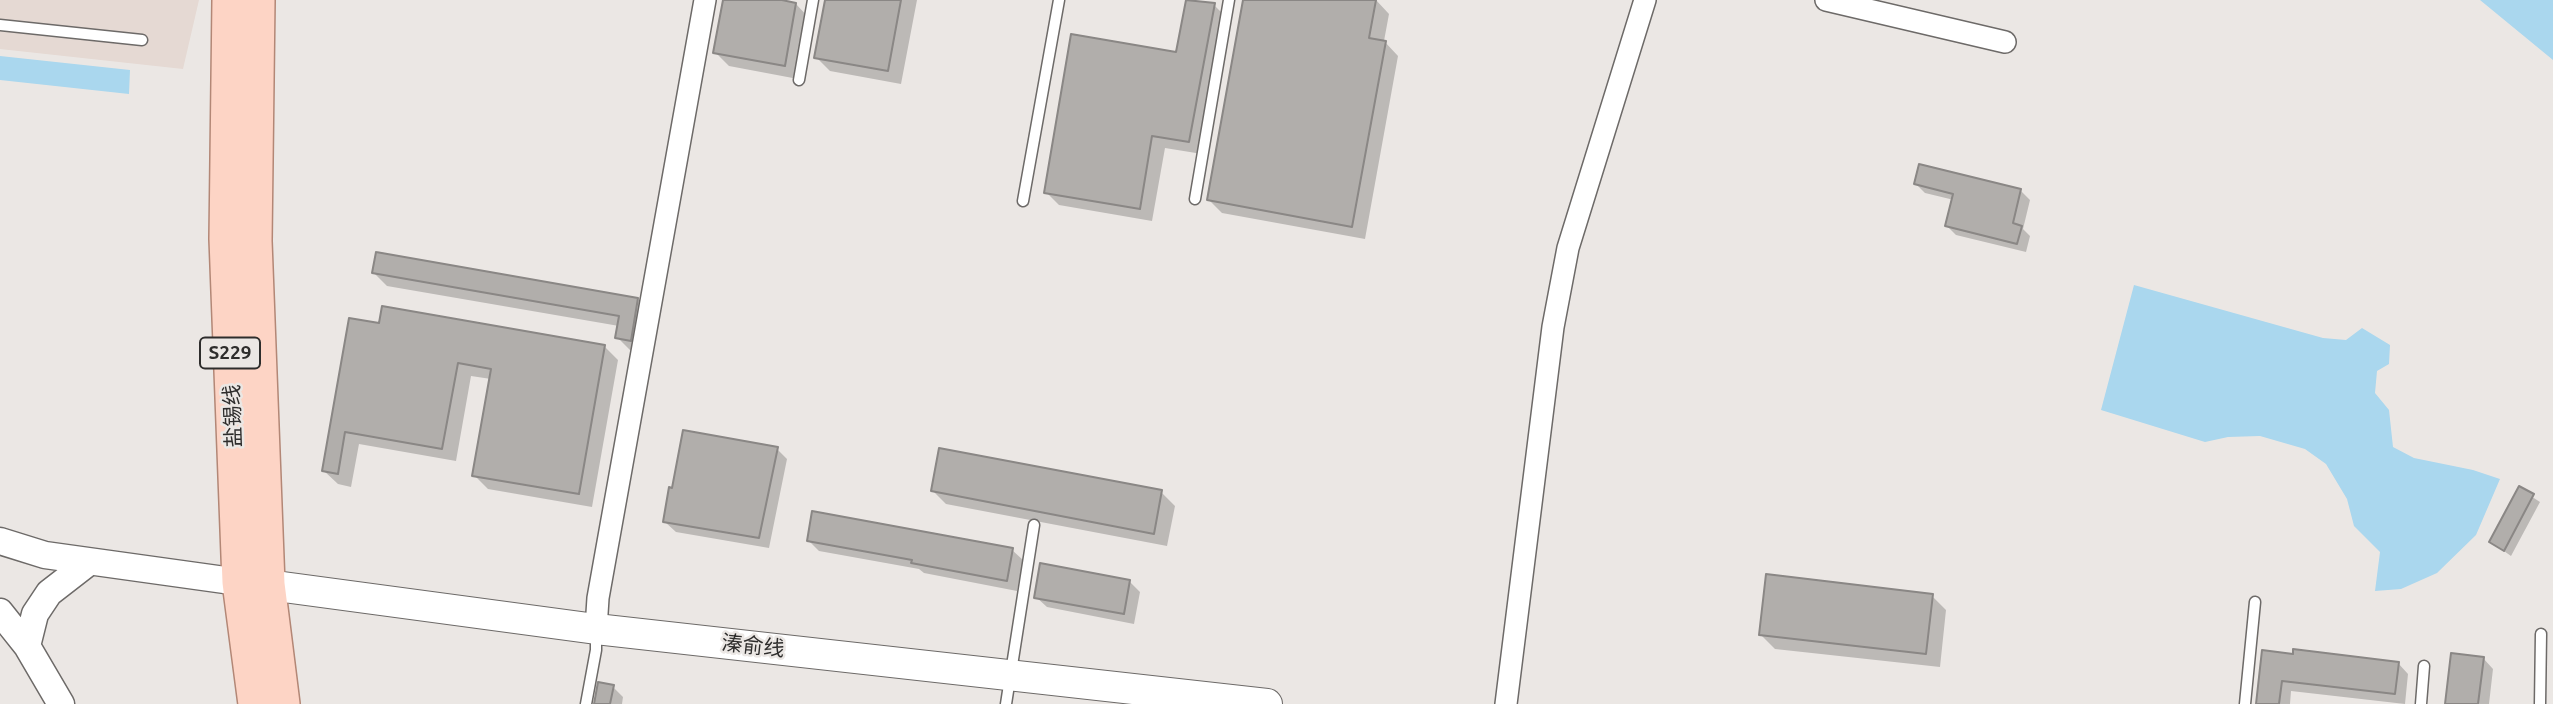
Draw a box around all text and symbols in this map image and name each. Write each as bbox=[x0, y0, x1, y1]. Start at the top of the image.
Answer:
road number: S229 bbox=[200, 338, 260, 368]
street label: 盐锡线 bbox=[219, 384, 247, 448]
street label: 溱俞线 bbox=[720, 630, 786, 662]

